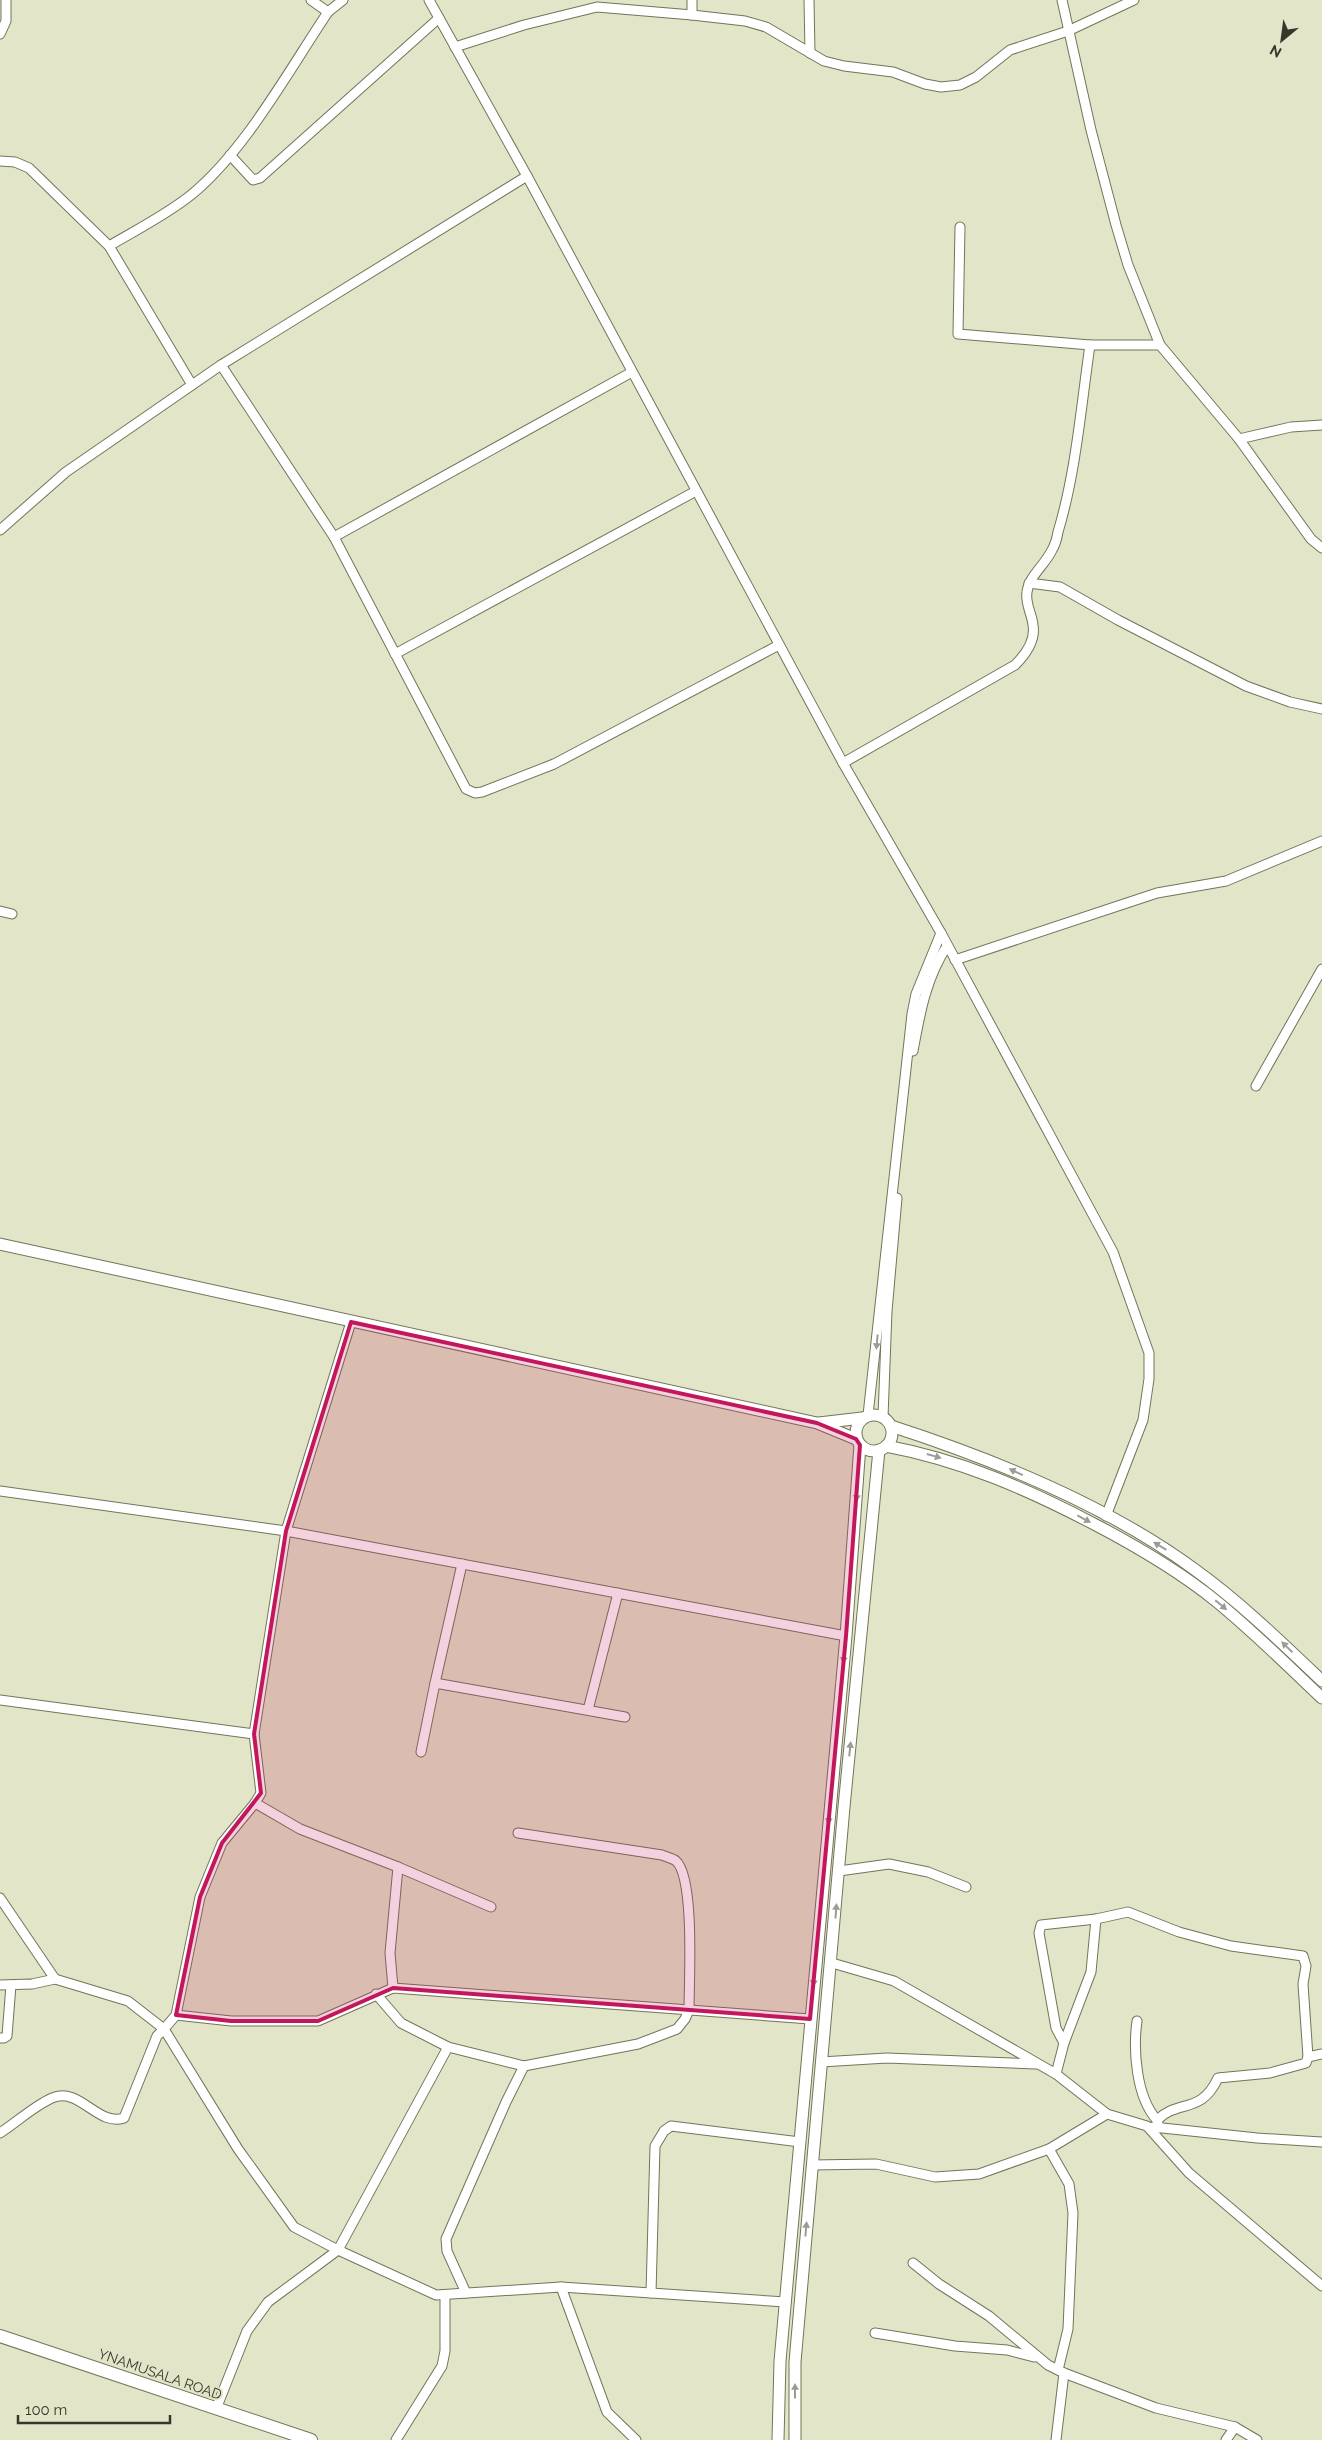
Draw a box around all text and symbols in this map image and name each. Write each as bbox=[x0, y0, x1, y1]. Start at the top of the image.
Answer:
north arrow bbox=[1257, 15, 1307, 65]
text: N bbox=[1267, 42, 1284, 61]
one-way arrow bbox=[873, 1334, 881, 1350]
one-way arrow bbox=[927, 1453, 942, 1461]
one-way arrow bbox=[1009, 1467, 1023, 1475]
one-way arrow bbox=[852, 1486, 860, 1502]
one-way arrow bbox=[1076, 1515, 1091, 1523]
one-way arrow bbox=[1154, 1541, 1167, 1550]
one-way arrow bbox=[1215, 1599, 1227, 1610]
one-way arrow bbox=[1281, 1641, 1293, 1653]
one-way arrow bbox=[840, 1648, 848, 1664]
one-way arrow bbox=[846, 1740, 854, 1756]
one-way arrow bbox=[825, 1810, 833, 1826]
one-way arrow bbox=[832, 1902, 840, 1918]
one-way arrow bbox=[810, 1972, 818, 1988]
one-way arrow bbox=[802, 2221, 810, 2237]
street label: YNAMUSALA ROAD bbox=[96, 2345, 224, 2403]
one-way arrow bbox=[791, 2383, 799, 2399]
scale bar bbox=[18, 2392, 170, 2424]
text: 100 m bbox=[25, 2401, 67, 2419]

